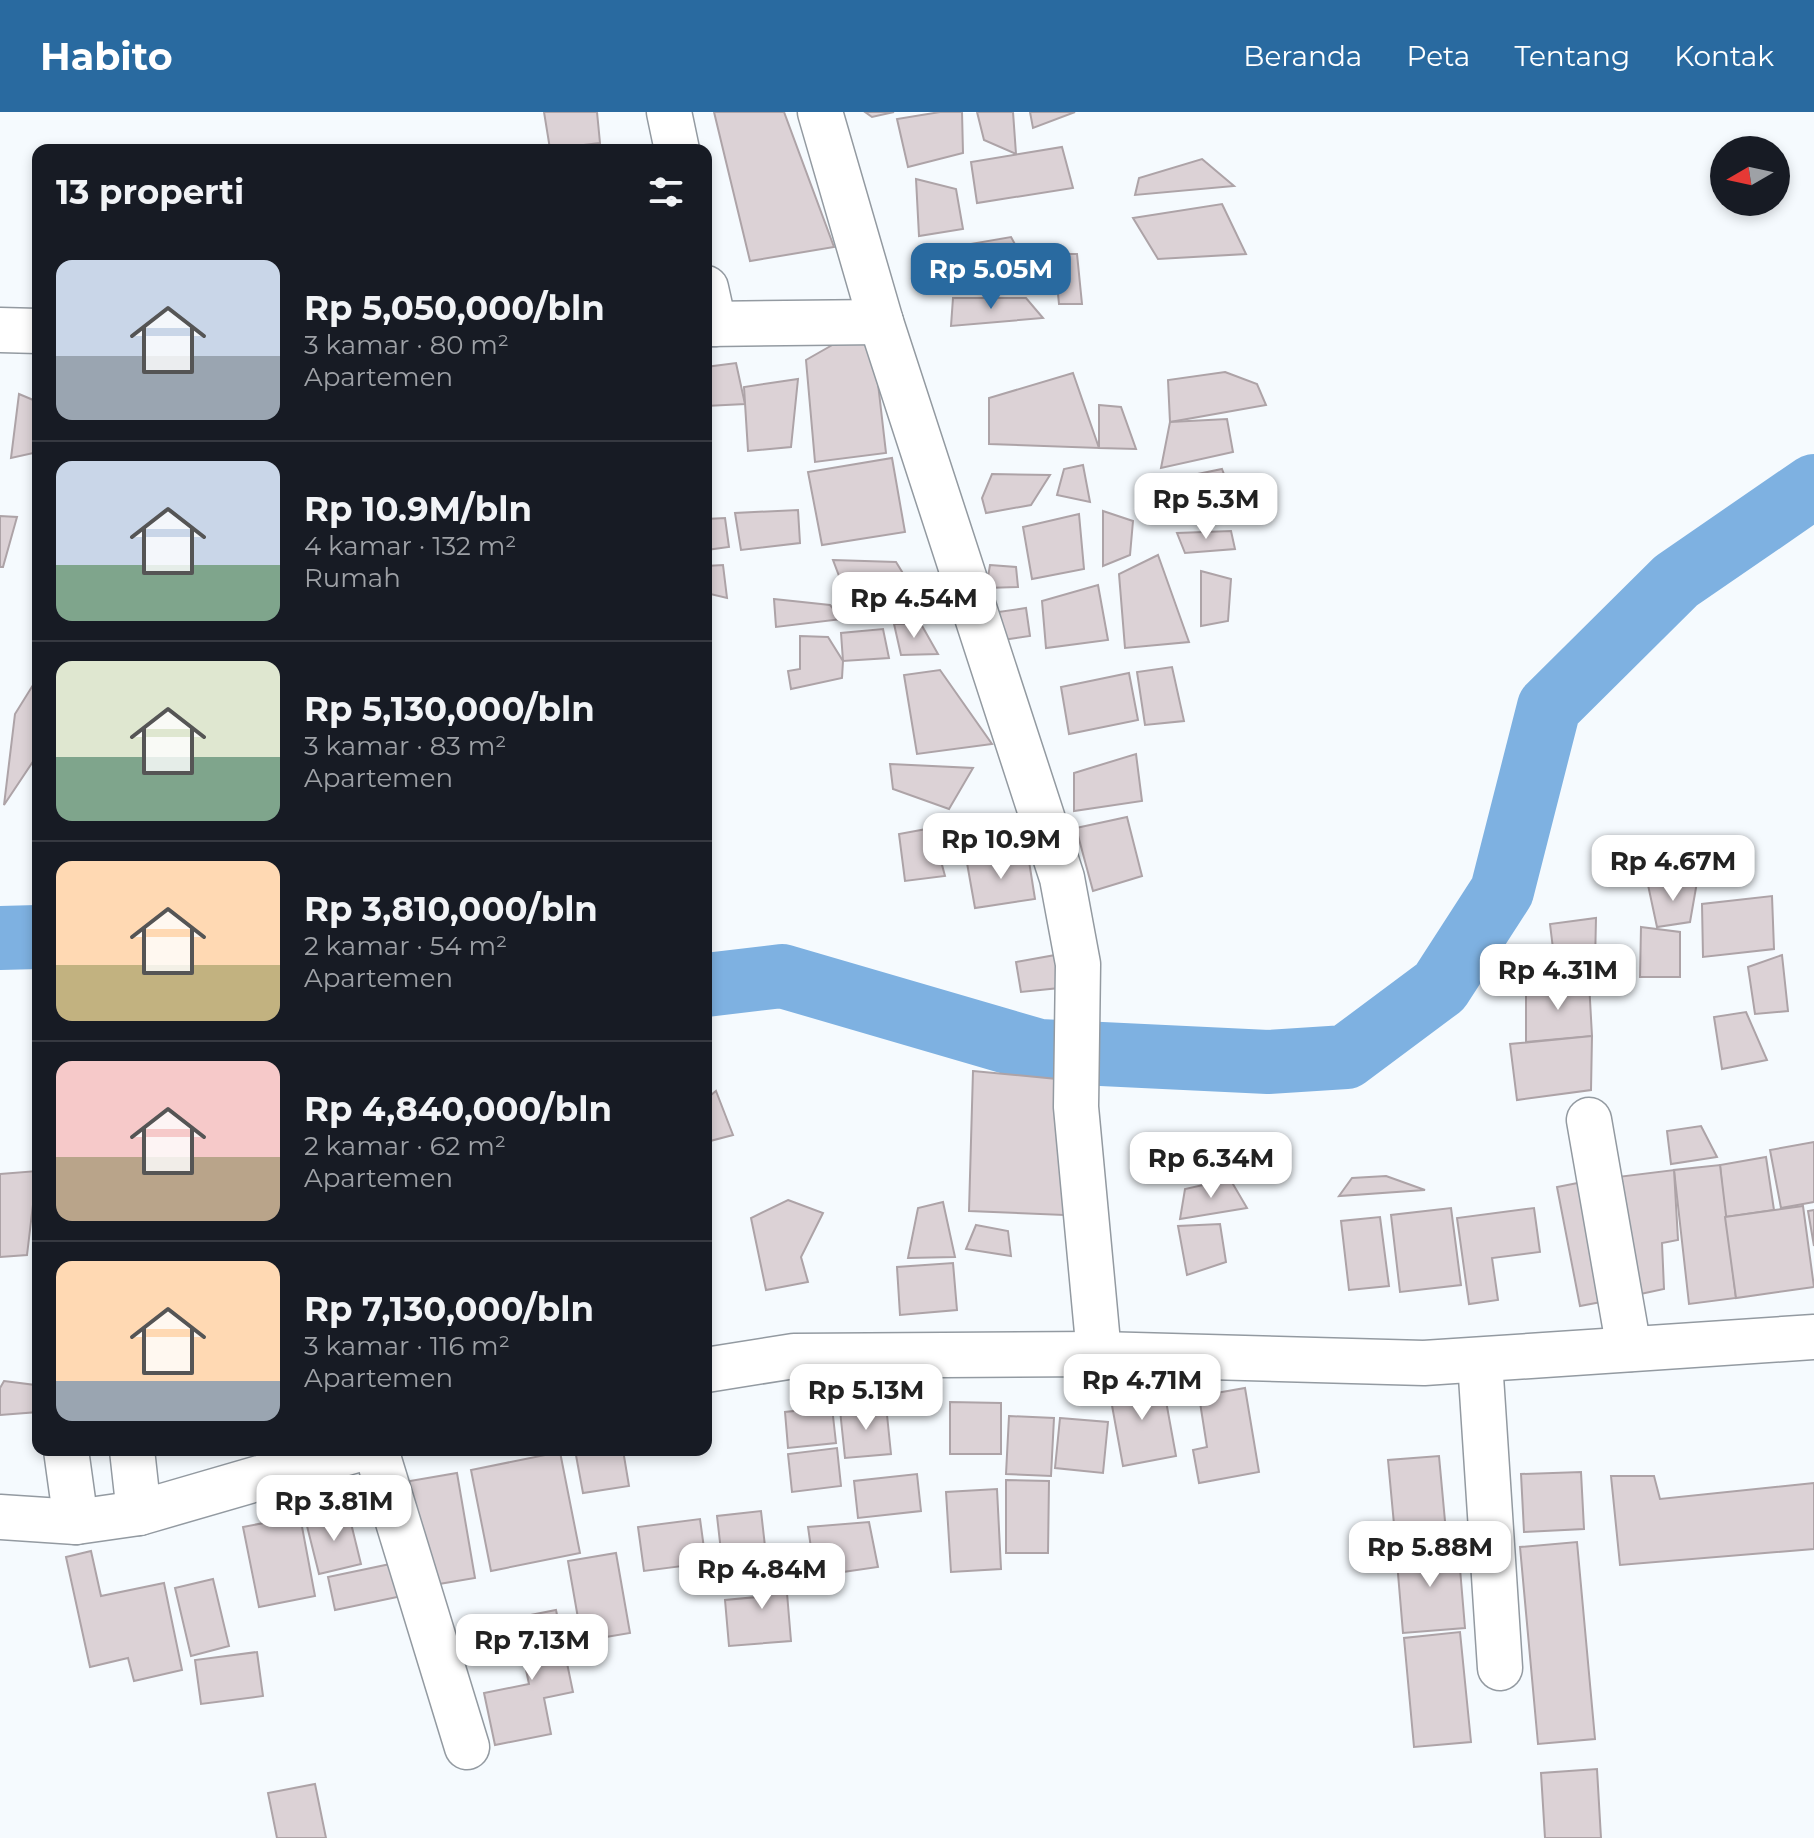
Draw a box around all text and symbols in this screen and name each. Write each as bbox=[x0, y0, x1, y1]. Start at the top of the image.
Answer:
text: Habito bbox=[40, 33, 173, 80]
text: Beranda bbox=[1243, 39, 1362, 73]
text: Peta bbox=[1406, 39, 1470, 73]
text: Tentang bbox=[1514, 39, 1630, 73]
text: Kontak bbox=[1674, 39, 1774, 73]
north arrow bbox=[1710, 136, 1790, 216]
map controls bbox=[1710, 136, 1790, 216]
icon: filters bbox=[644, 170, 688, 214]
text: 13 properti bbox=[56, 171, 244, 213]
pin: Rp 5.05M bbox=[908, 243, 1074, 311]
text: Rp 5.05M bbox=[929, 253, 1053, 285]
text: Rp 5,050,000/bln bbox=[304, 287, 605, 329]
icon: home bbox=[120, 292, 216, 388]
text: 3 kamar · 80 m² bbox=[304, 329, 509, 361]
text: Apartemen bbox=[304, 361, 453, 393]
pin: Rp 5.3M bbox=[1132, 473, 1280, 541]
text: Rp 5.3M bbox=[1152, 483, 1260, 515]
text: Rp 10.9M/bln bbox=[304, 488, 532, 530]
icon: home bbox=[120, 493, 216, 589]
text: 4 kamar · 132 m² bbox=[304, 530, 516, 562]
text: Rumah bbox=[304, 562, 401, 594]
pin: Rp 4.54M bbox=[831, 572, 997, 640]
text: Rp 4.54M bbox=[850, 582, 978, 614]
text: Rp 5,130,000/bln bbox=[304, 688, 595, 730]
icon: home bbox=[120, 693, 216, 789]
text: 3 kamar · 83 m² bbox=[304, 730, 506, 762]
text: Apartemen bbox=[304, 762, 453, 794]
pin: Rp 10.9M bbox=[918, 813, 1084, 881]
text: Rp 10.9M bbox=[941, 823, 1061, 855]
pin: Rp 4.67M bbox=[1590, 835, 1756, 903]
text: Rp 4.67M bbox=[1610, 845, 1736, 877]
text: Rp 3,810,000/bln bbox=[304, 888, 598, 930]
icon: home bbox=[120, 893, 216, 989]
text: 2 kamar · 54 m² bbox=[304, 930, 507, 962]
pin: Rp 4.31M bbox=[1475, 944, 1641, 1012]
text: Rp 4.31M bbox=[1498, 954, 1618, 986]
text: Apartemen bbox=[304, 962, 453, 994]
text: Rp 4,840,000/bln bbox=[304, 1088, 612, 1130]
icon: home bbox=[120, 1093, 216, 1189]
text: 2 kamar · 62 m² bbox=[304, 1130, 506, 1162]
pin: Rp 6.34M bbox=[1128, 1132, 1294, 1200]
text: Rp 6.34M bbox=[1148, 1142, 1274, 1174]
text: Apartemen bbox=[304, 1162, 453, 1194]
text: Rp 7,130,000/bln bbox=[304, 1288, 594, 1330]
icon: home bbox=[120, 1293, 216, 1389]
text: 3 kamar · 116 m² bbox=[304, 1330, 510, 1362]
pin: Rp 4.71M bbox=[1059, 1354, 1225, 1422]
text: Apartemen bbox=[304, 1362, 453, 1394]
pin: Rp 5.13M bbox=[783, 1364, 949, 1432]
text: Rp 4.71M bbox=[1082, 1364, 1202, 1396]
text: Rp 5.13M bbox=[808, 1374, 924, 1406]
pin: Rp 3.81M bbox=[251, 1475, 417, 1543]
text: Rp 3.81M bbox=[274, 1485, 394, 1517]
pin: Rp 5.88M bbox=[1347, 1521, 1513, 1589]
text: Rp 5.88M bbox=[1367, 1531, 1493, 1563]
pin: Rp 4.84M bbox=[679, 1543, 845, 1611]
text: Rp 4.84M bbox=[697, 1553, 827, 1585]
pin: Rp 7.13M bbox=[449, 1614, 615, 1682]
text: Rp 7.13M bbox=[474, 1624, 590, 1656]

